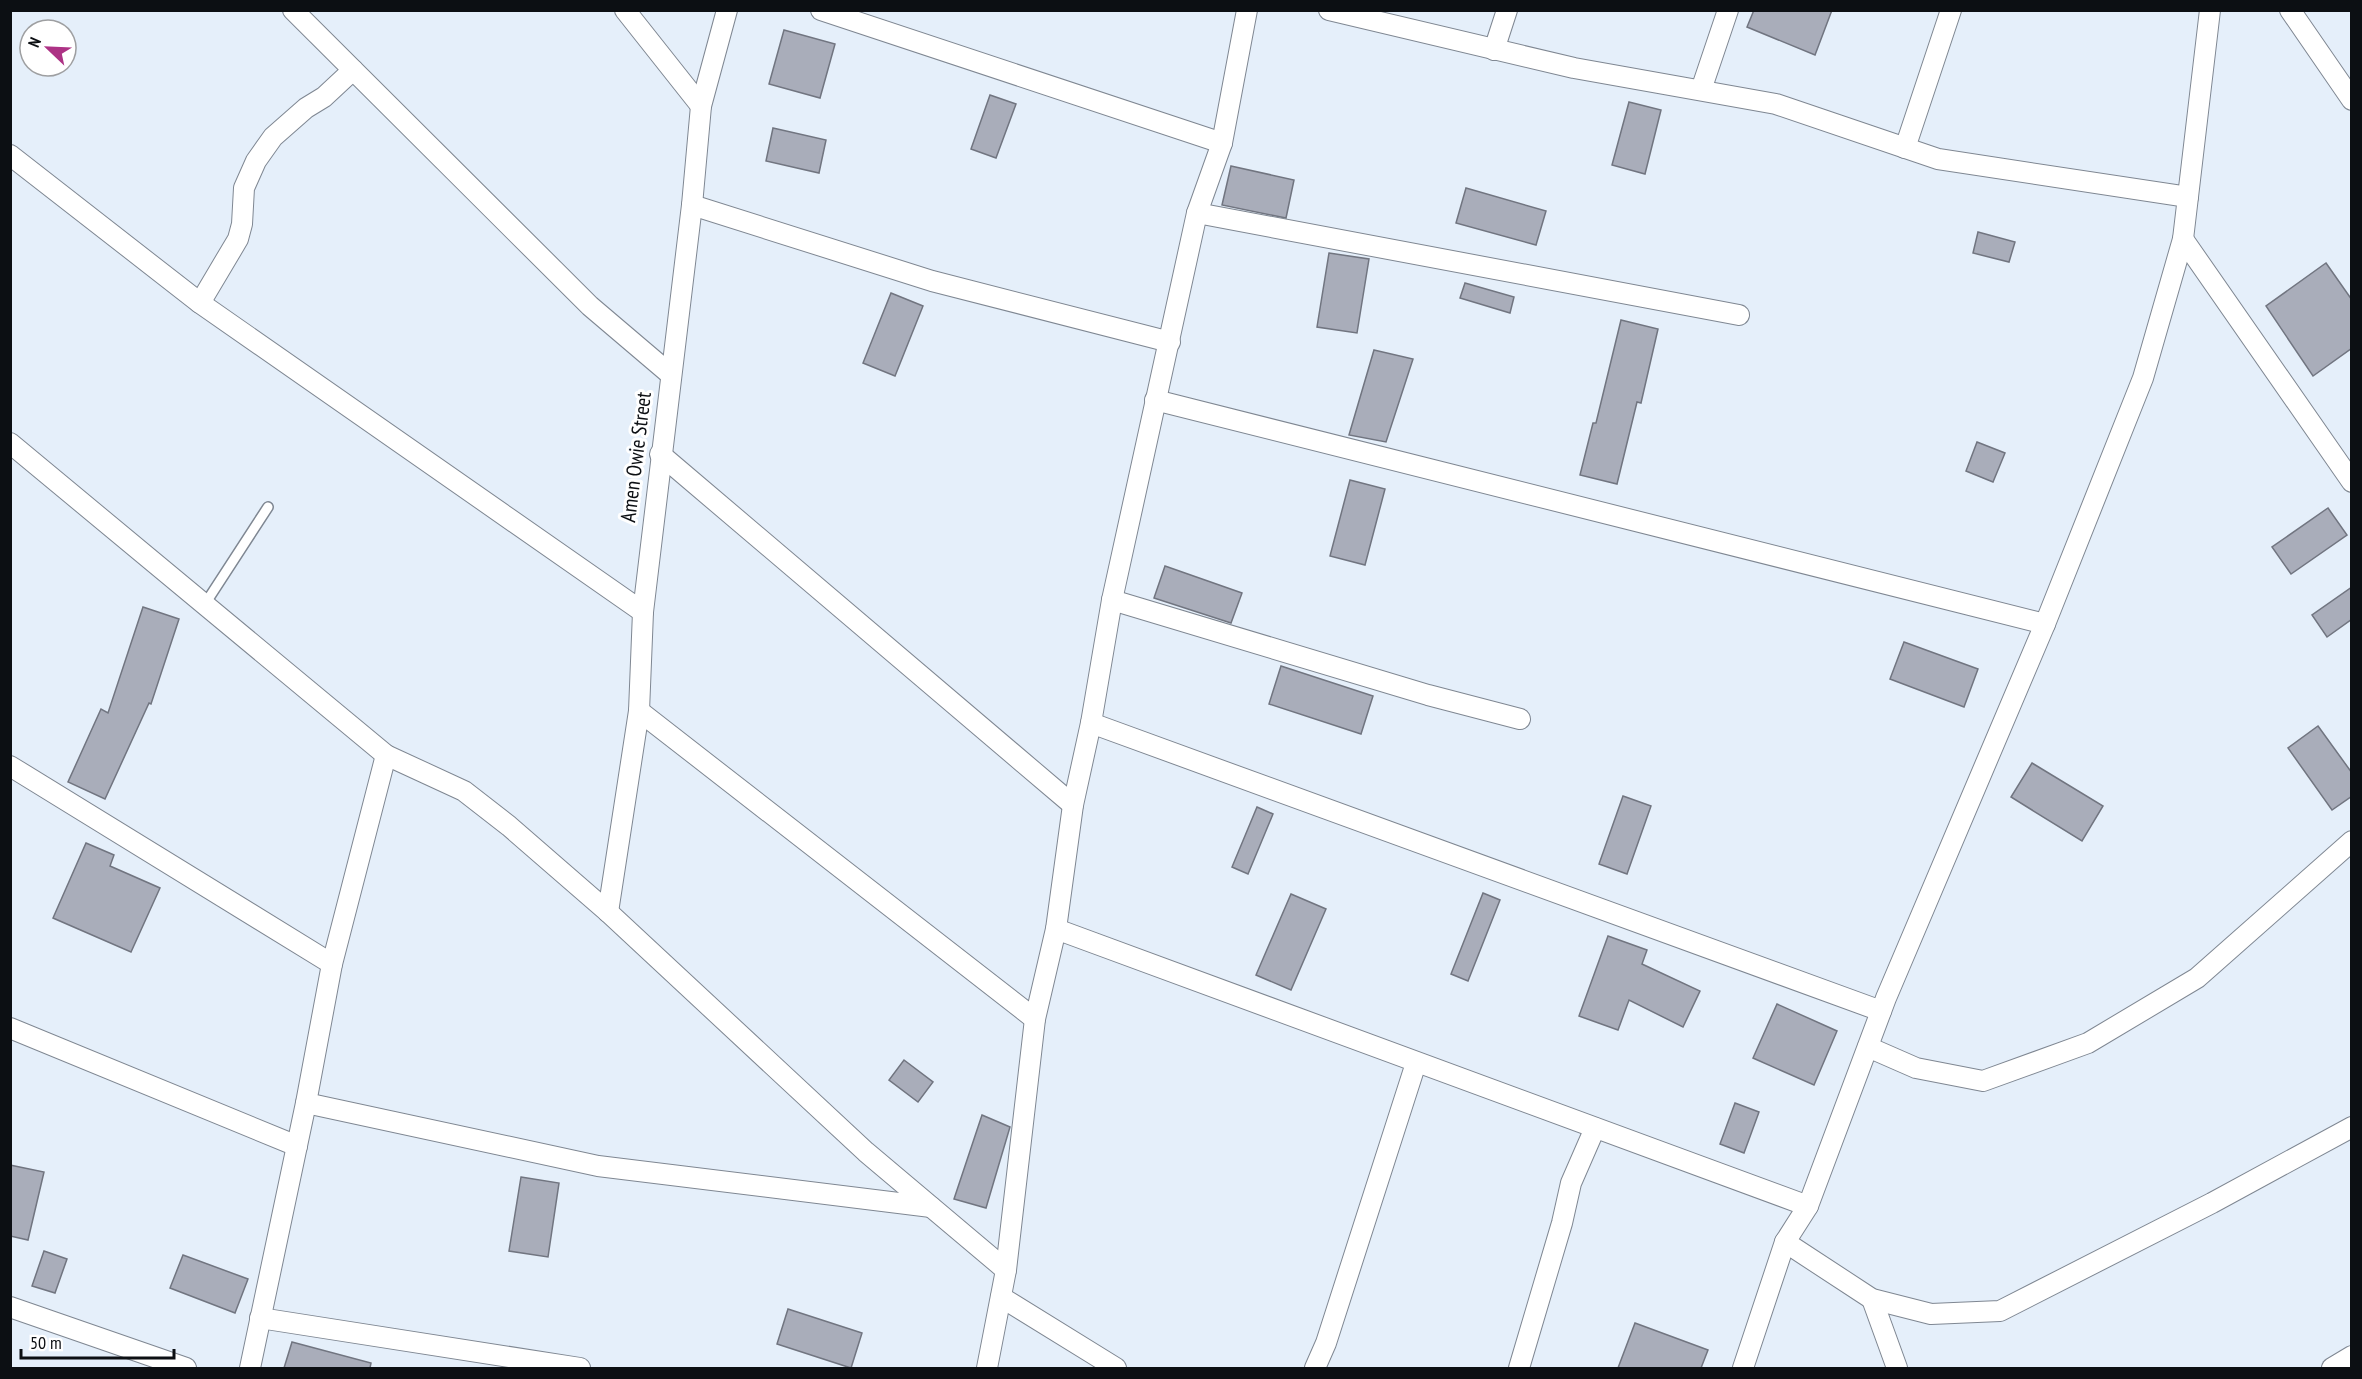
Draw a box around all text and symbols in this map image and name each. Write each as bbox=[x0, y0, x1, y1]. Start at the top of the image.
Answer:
north arrow bbox=[18, 18, 78, 78]
text: N bbox=[23, 34, 45, 50]
street label: Amen Owie Street bbox=[614, 390, 657, 524]
scale bar bbox=[21, 1322, 174, 1360]
text: 50 m bbox=[30, 1331, 62, 1354]

